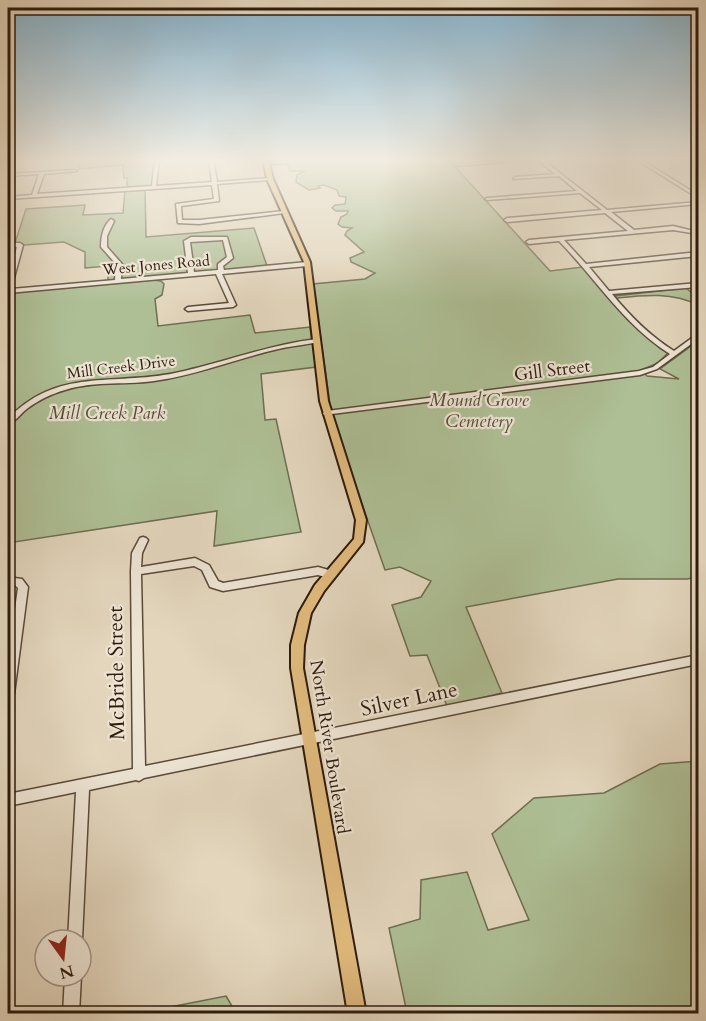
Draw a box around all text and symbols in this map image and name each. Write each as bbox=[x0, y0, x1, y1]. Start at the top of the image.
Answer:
street label: West Jones Road bbox=[100, 250, 211, 280]
street label: Mill Creek Drive bbox=[66, 350, 176, 384]
street label: Gill Street bbox=[513, 353, 592, 388]
park label: Mound Grove Cemetery bbox=[429, 388, 530, 434]
park label: Mill Creek Park bbox=[49, 401, 165, 426]
street label: McBride Street bbox=[101, 605, 132, 740]
street label: North River Boulevard bbox=[303, 658, 356, 836]
street label: Silver Lane bbox=[358, 675, 460, 724]
north arrow bbox=[33, 928, 93, 988]
text: N bbox=[57, 959, 76, 984]

